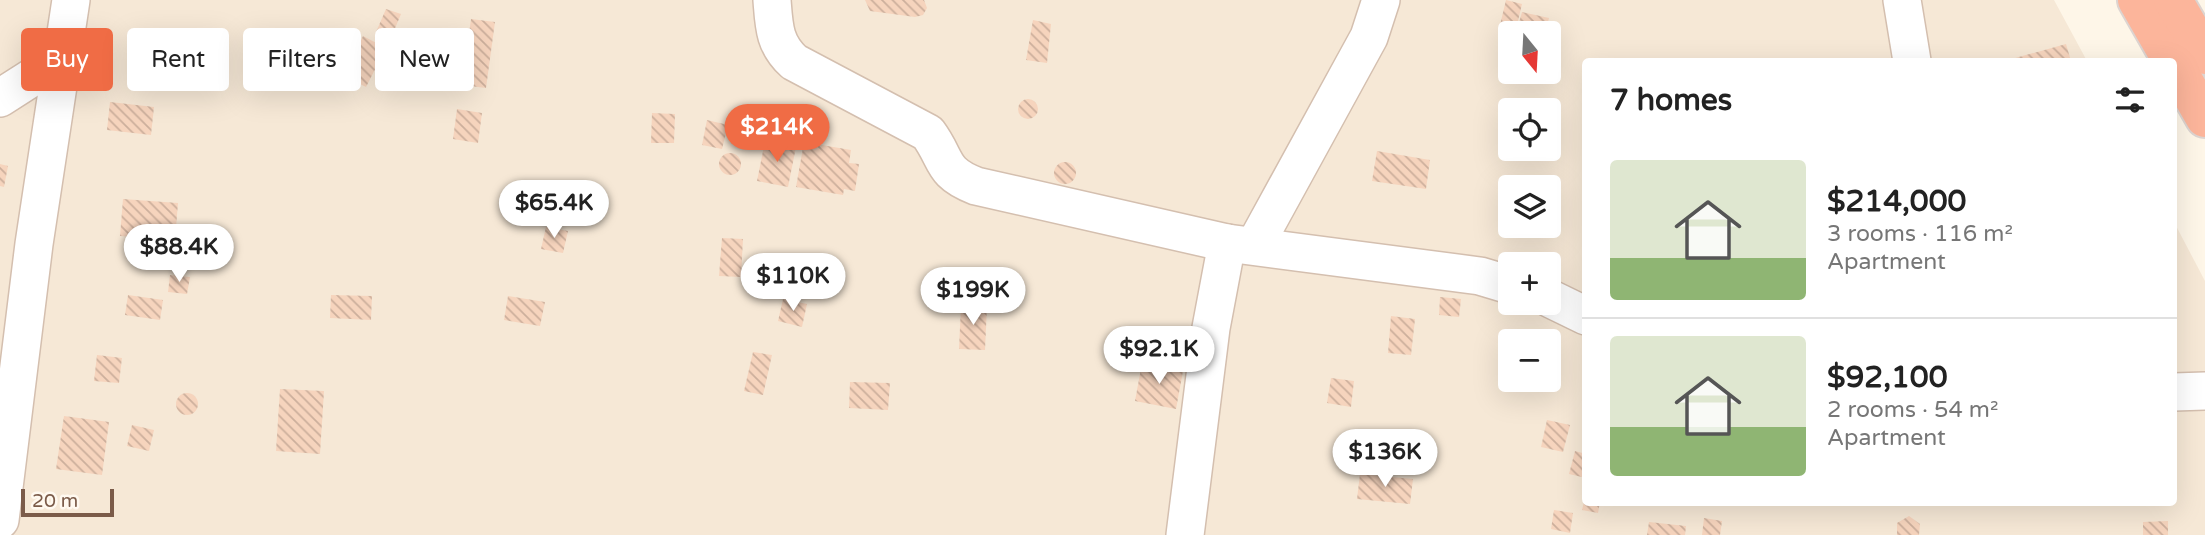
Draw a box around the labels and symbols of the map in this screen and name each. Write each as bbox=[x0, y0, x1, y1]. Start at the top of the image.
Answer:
north arrow bbox=[1498, 21, 1561, 84]
pin: $214K bbox=[728, 104, 826, 164]
pin: $65.4K bbox=[497, 180, 611, 240]
pin: $88.4K bbox=[122, 224, 236, 284]
pin: $110K bbox=[744, 254, 842, 313]
pin: $199K bbox=[924, 268, 1022, 327]
pin: $92.1K bbox=[1102, 326, 1216, 386]
pin: $136K bbox=[1336, 430, 1434, 489]
scale bar bbox=[21, 486, 114, 518]

